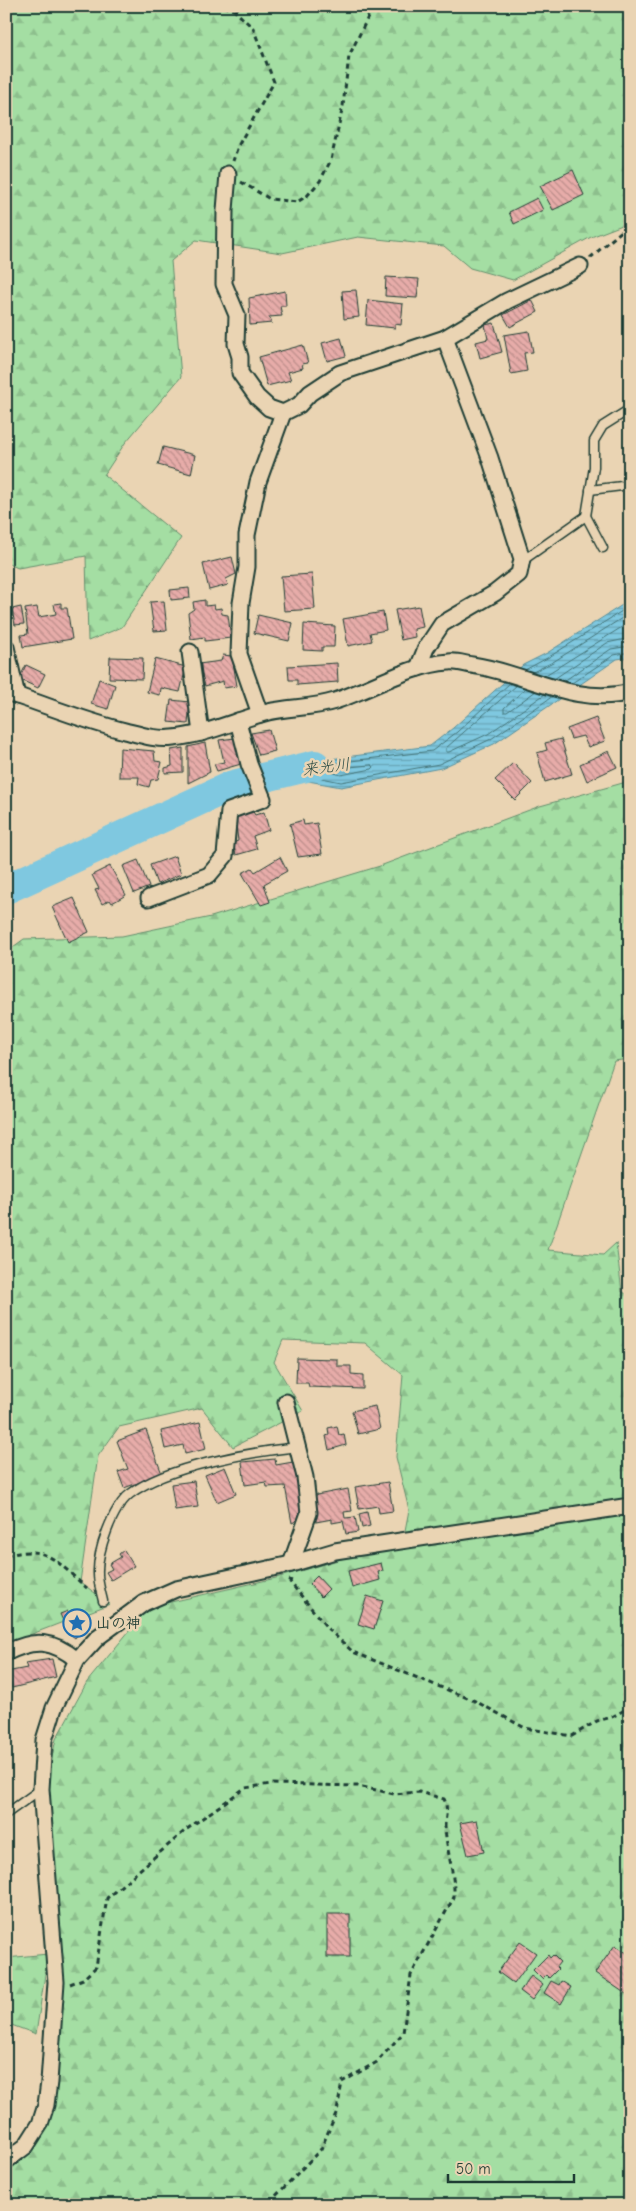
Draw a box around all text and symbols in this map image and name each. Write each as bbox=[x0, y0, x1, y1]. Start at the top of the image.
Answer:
water label: 来光川 bbox=[301, 755, 351, 779]
place icon: 山の神 bbox=[62, 1608, 92, 1638]
place label: 山の神 bbox=[96, 1614, 141, 1632]
scale bar bbox=[448, 2151, 575, 2183]
text: 50 m bbox=[456, 2160, 491, 2178]

